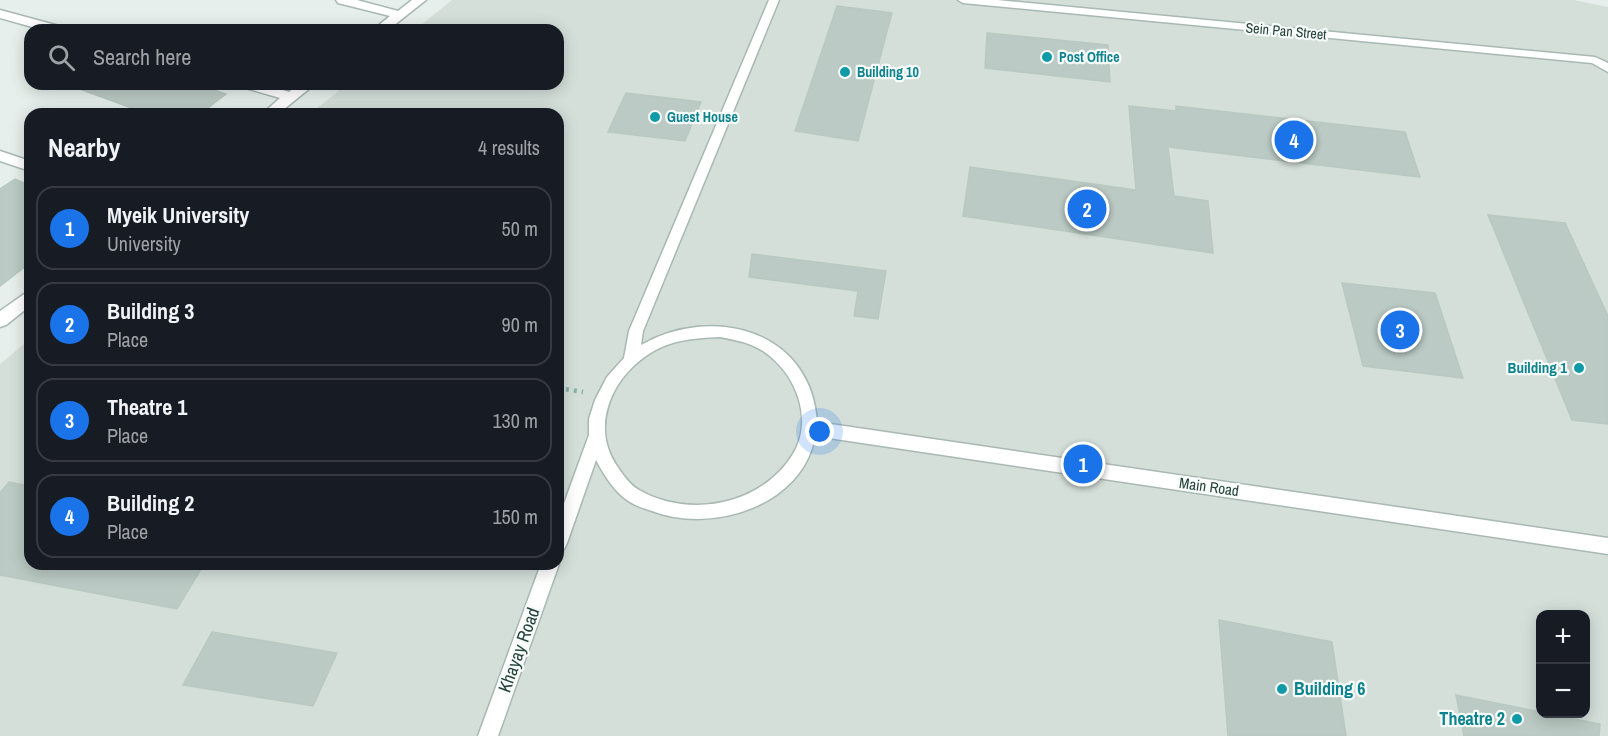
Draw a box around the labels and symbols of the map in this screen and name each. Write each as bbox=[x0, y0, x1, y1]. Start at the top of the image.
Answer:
street label: Sein Pan Street bbox=[1245, 19, 1327, 43]
place label: Post Office bbox=[1059, 48, 1120, 66]
marker: Post Office bbox=[1040, 50, 1054, 64]
place label: Building 10 bbox=[857, 63, 919, 81]
marker: Building 10 bbox=[838, 65, 852, 79]
place label: Guest House bbox=[667, 108, 738, 126]
marker: Guest House bbox=[648, 110, 662, 124]
pin: 4 bbox=[1274, 118, 1314, 162]
pin: 2 bbox=[1068, 186, 1106, 232]
pin: 3 bbox=[1380, 308, 1420, 352]
place label: Building 1 bbox=[1508, 357, 1567, 378]
marker: Building 1 bbox=[1572, 361, 1586, 375]
your location bbox=[805, 417, 834, 446]
pin: 1 bbox=[1064, 442, 1102, 486]
street label: Main Road bbox=[1178, 472, 1240, 501]
street label: Khayay Road bbox=[492, 604, 545, 696]
place label: Building 6 bbox=[1294, 676, 1365, 701]
marker: Building 6 bbox=[1275, 682, 1289, 696]
place label: Theatre 2 bbox=[1439, 706, 1505, 731]
marker: Theatre 2 bbox=[1510, 712, 1524, 726]

